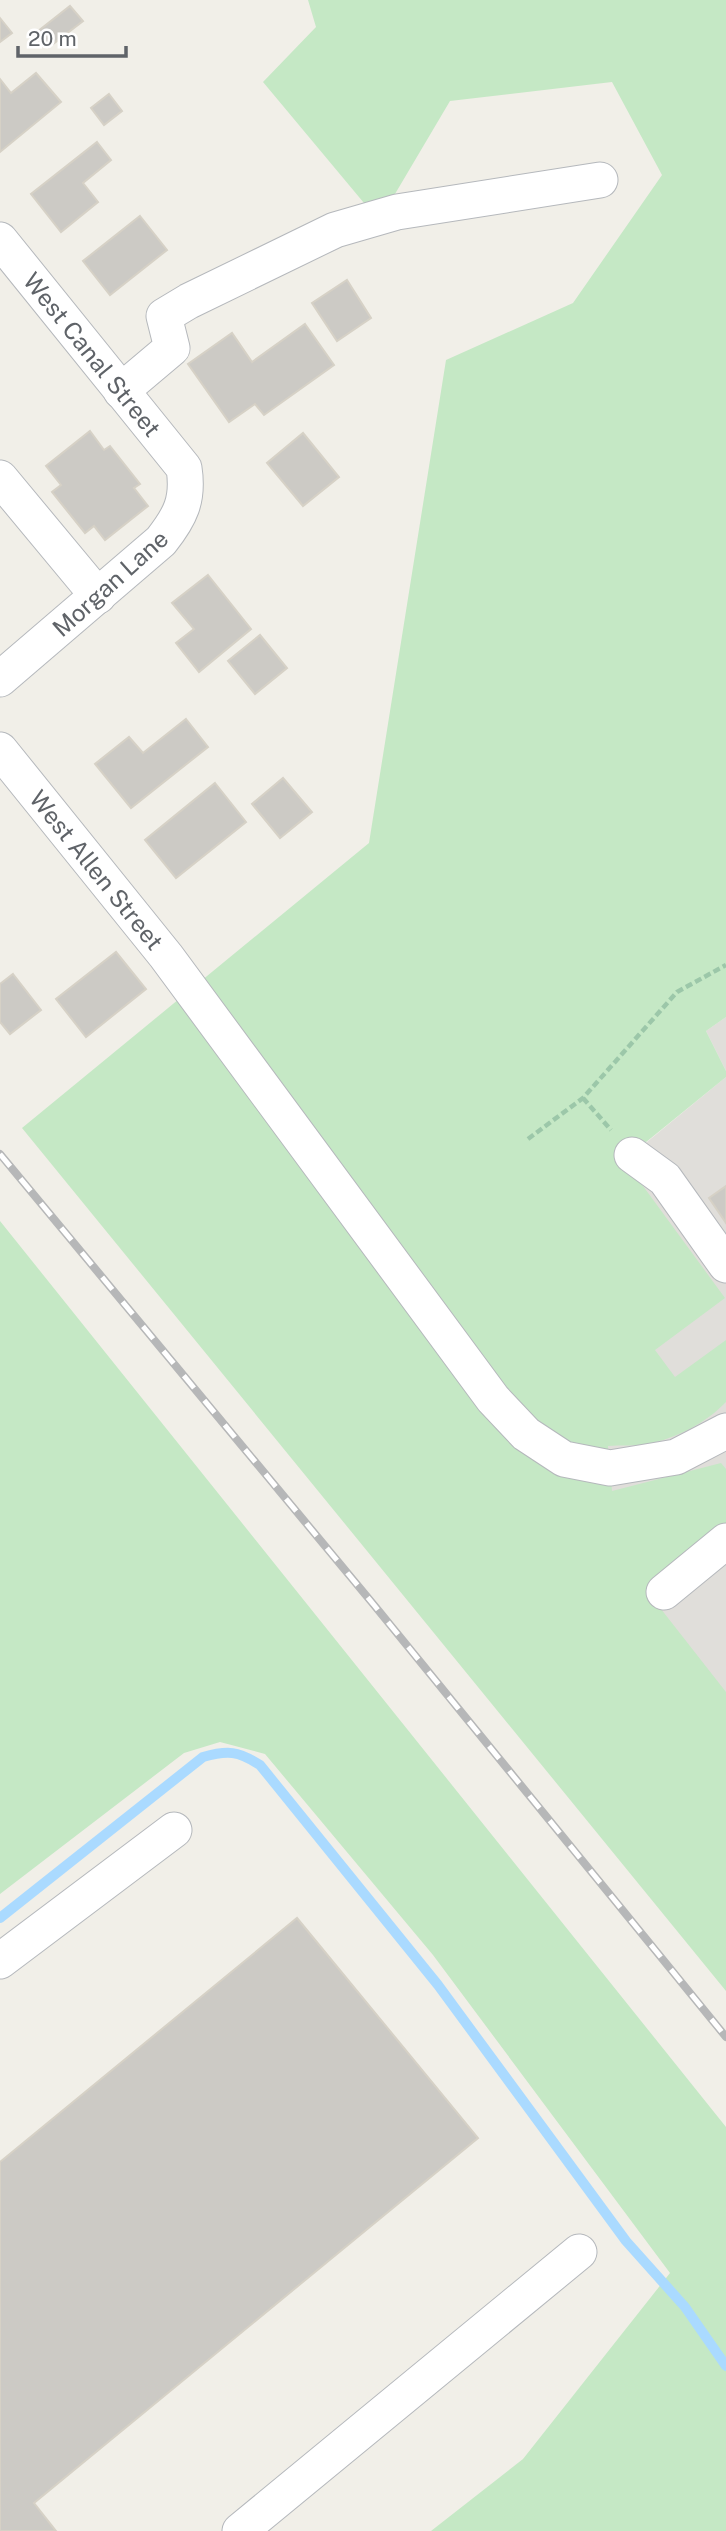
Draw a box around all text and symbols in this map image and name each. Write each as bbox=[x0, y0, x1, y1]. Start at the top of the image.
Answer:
scale bar bbox=[18, 14, 126, 58]
text: 20 m bbox=[28, 26, 77, 51]
street label: West Canal Street bbox=[18, 267, 167, 442]
street label: Morgan Lane bbox=[47, 524, 173, 642]
street label: West Allen Street bbox=[24, 785, 169, 955]

